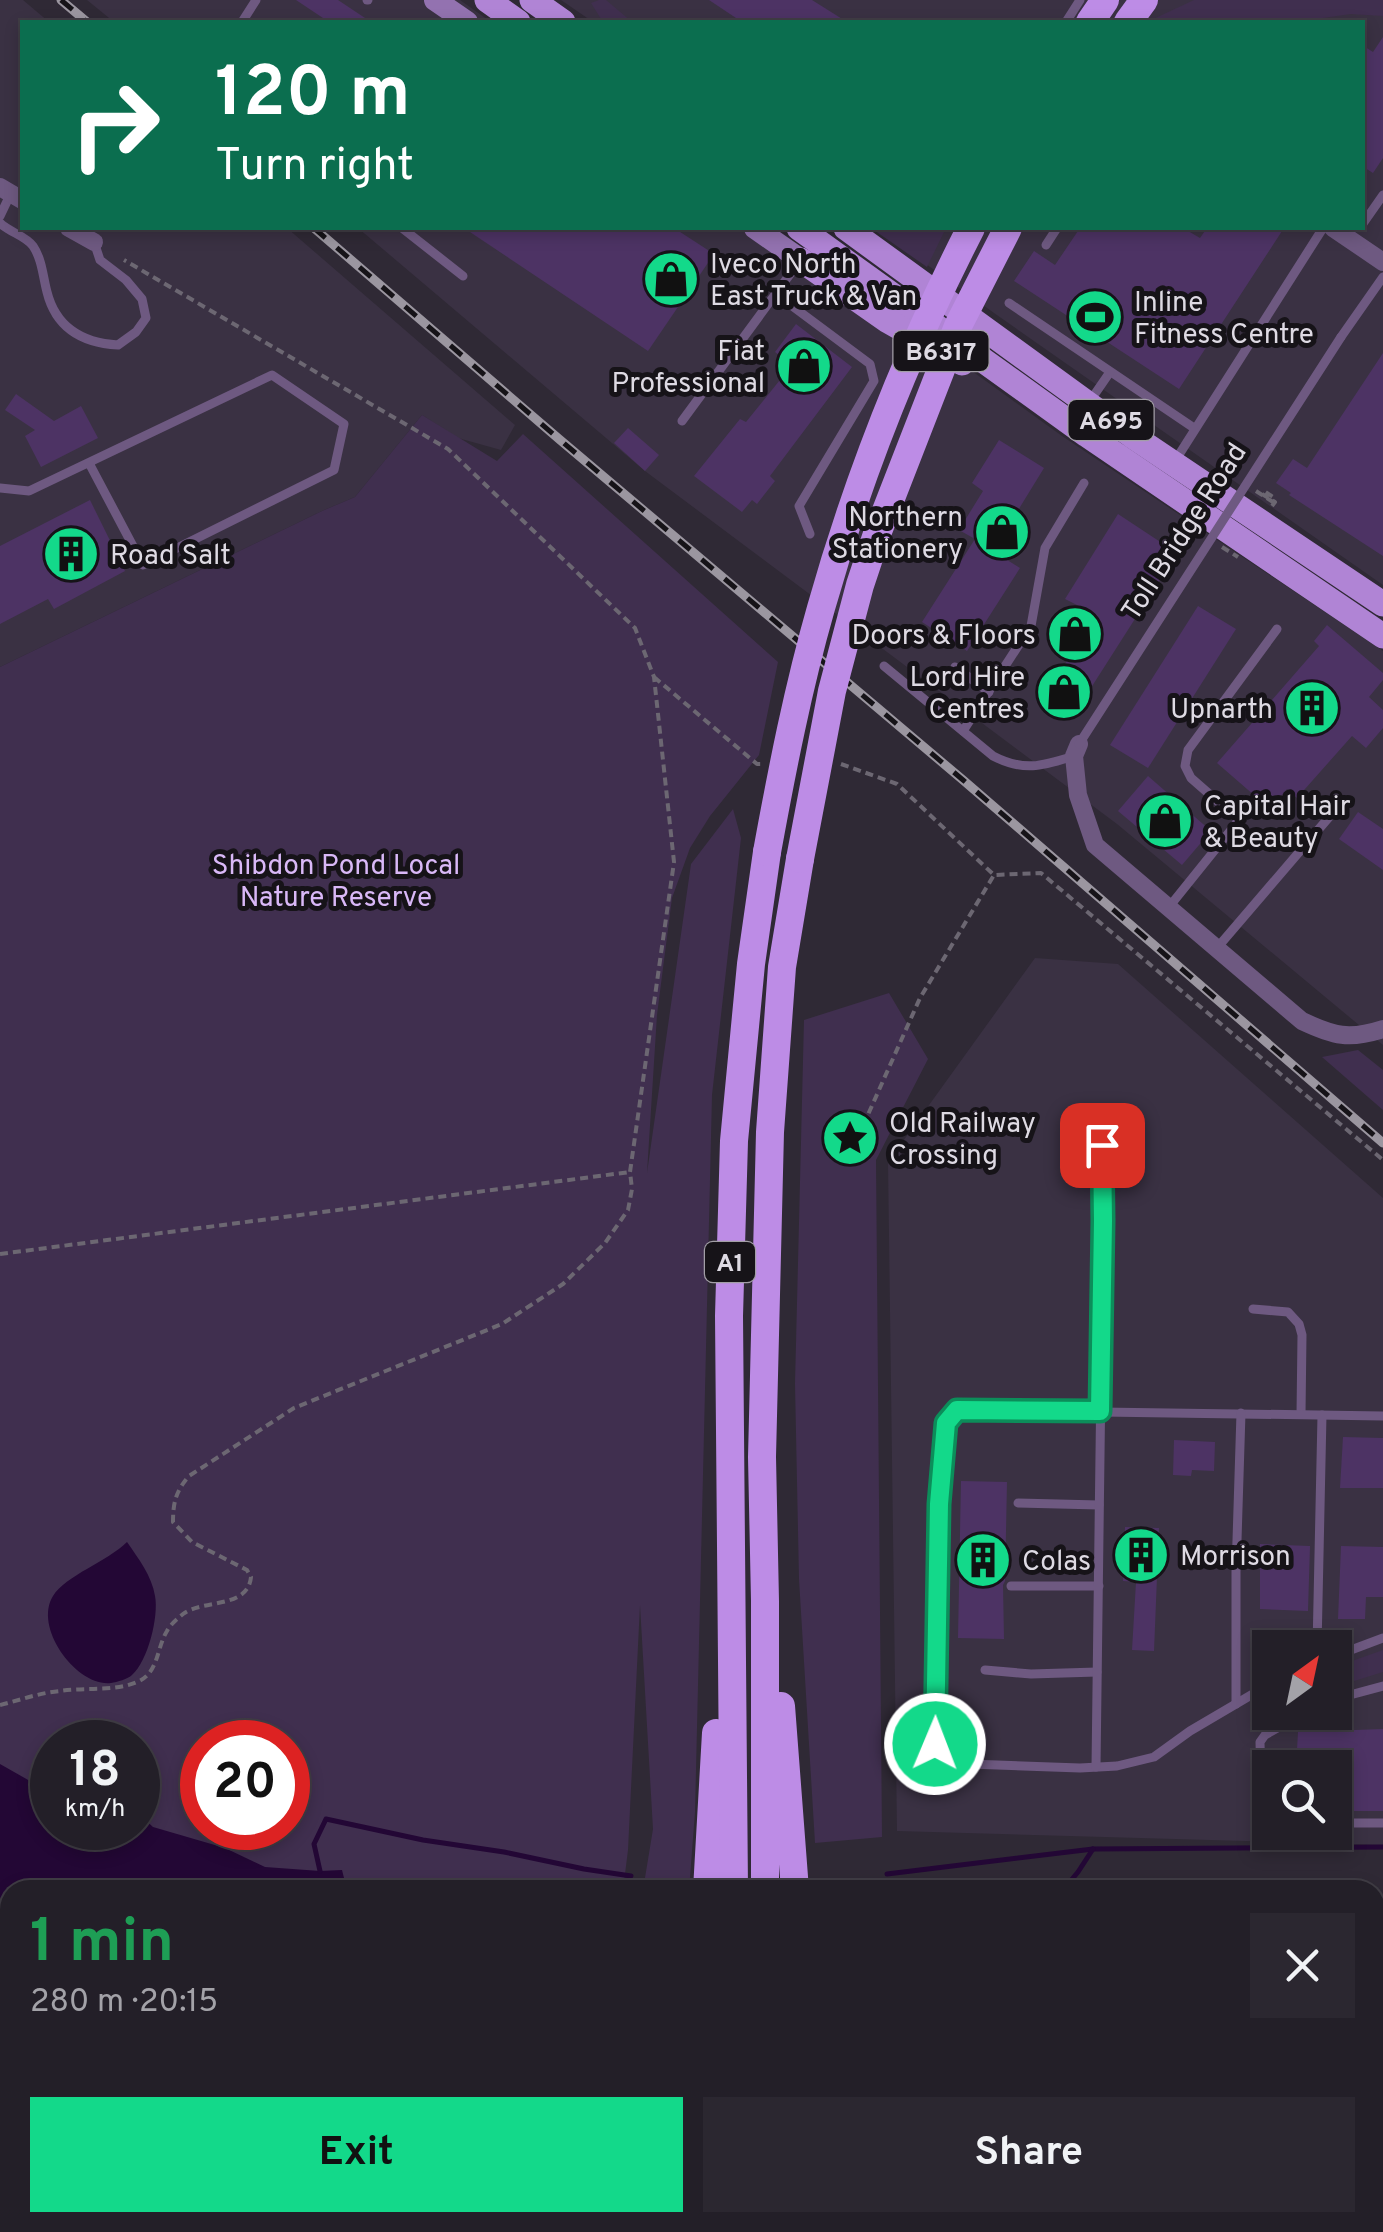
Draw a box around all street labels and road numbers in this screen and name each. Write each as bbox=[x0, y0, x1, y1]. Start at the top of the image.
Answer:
road number: B6317 bbox=[894, 331, 988, 371]
road number: A695 bbox=[1068, 400, 1154, 440]
street label: Toll Bridge Road bbox=[1115, 437, 1256, 628]
road number: A1 bbox=[705, 1242, 755, 1282]

